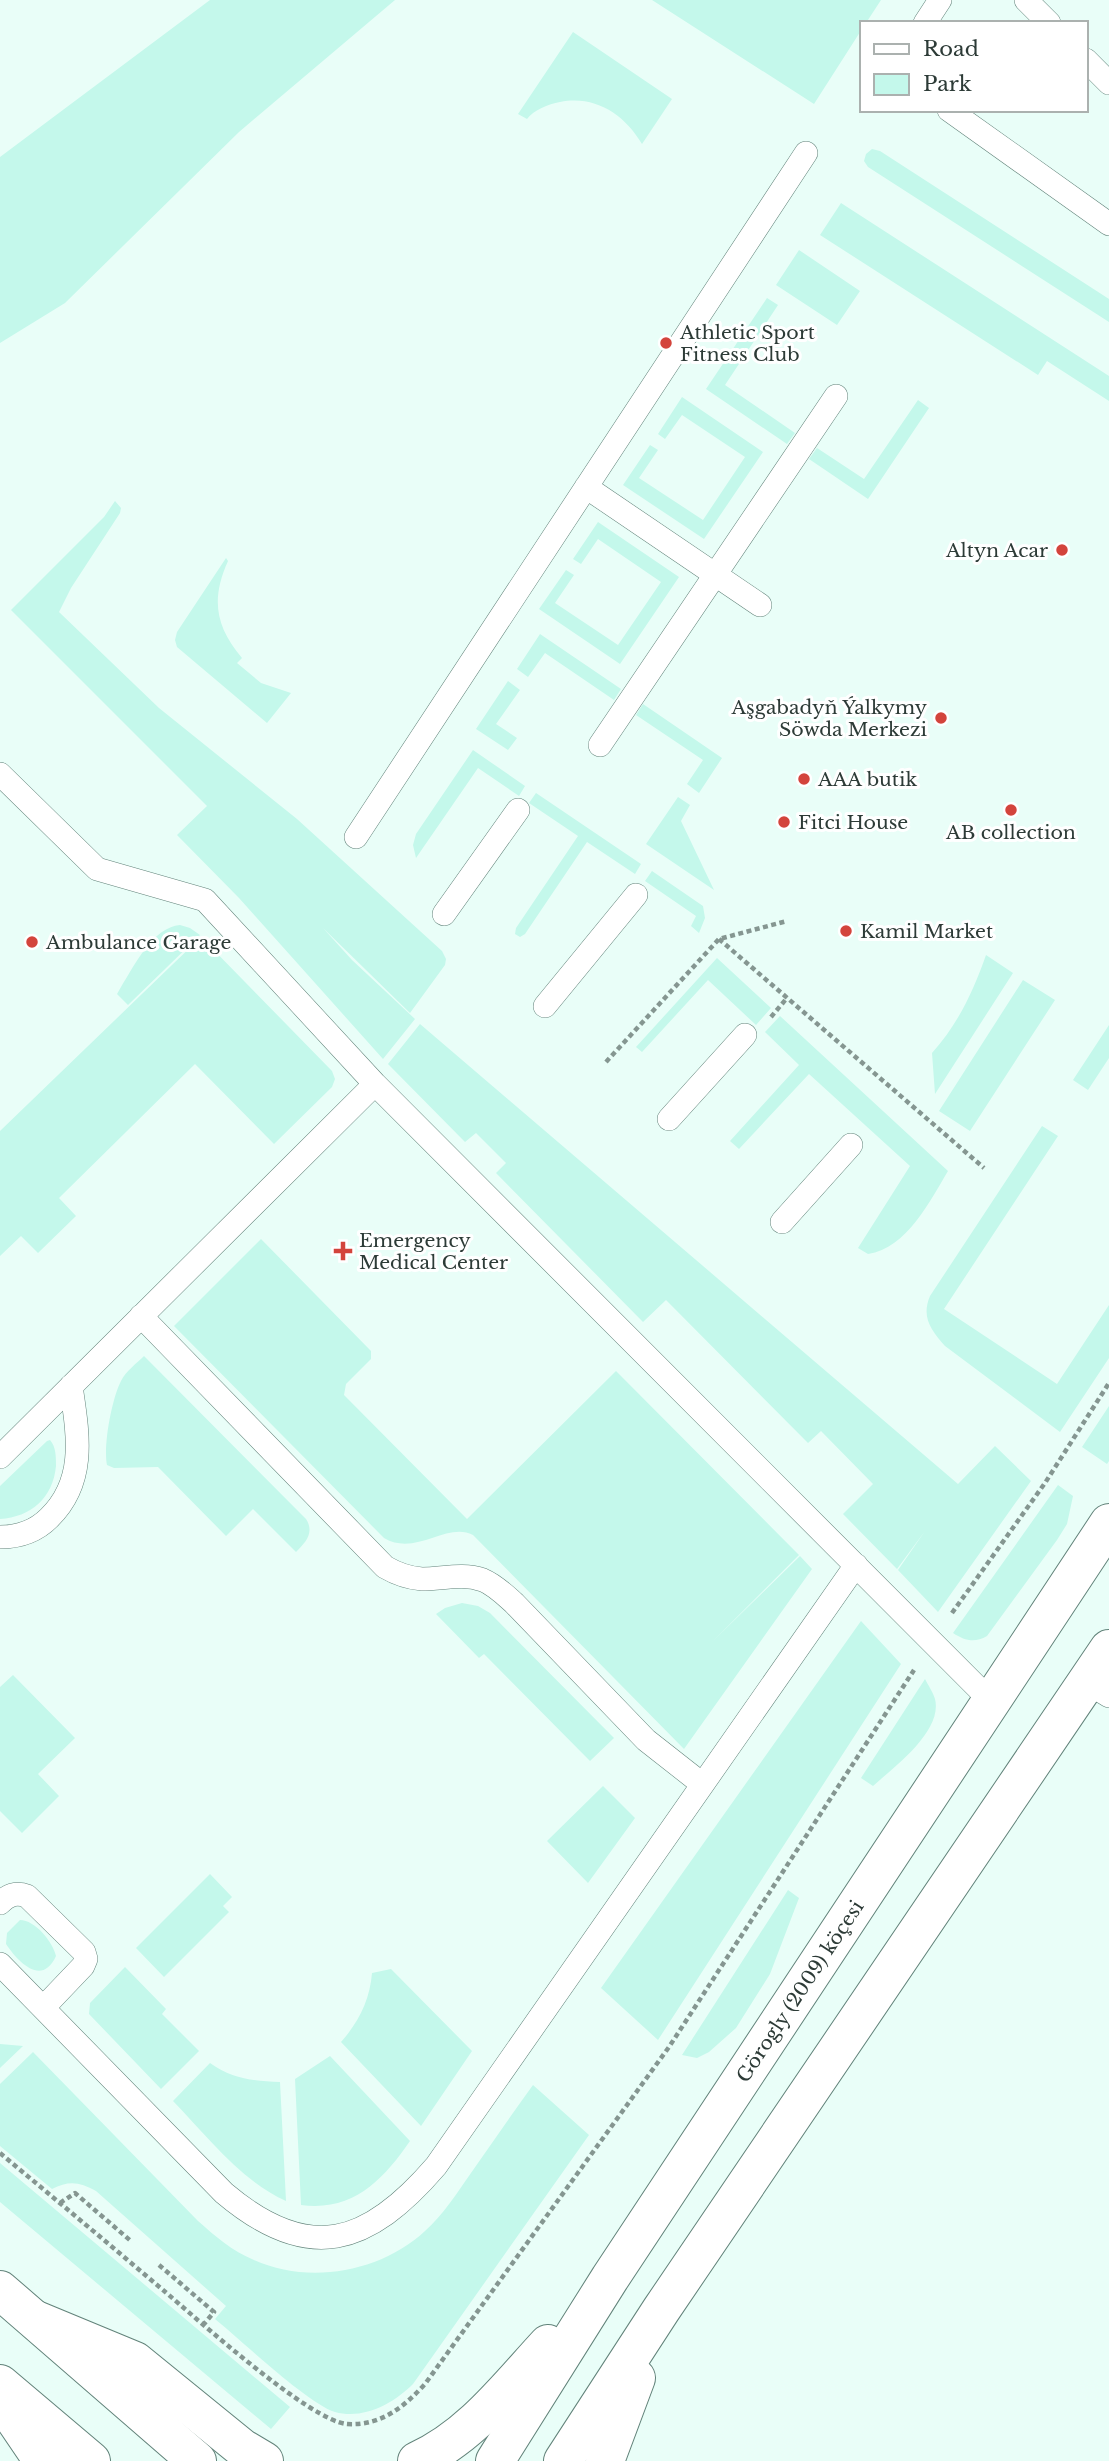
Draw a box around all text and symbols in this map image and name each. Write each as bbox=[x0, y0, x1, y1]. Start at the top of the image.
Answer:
legend bbox=[860, 21, 1088, 112]
text: Road bbox=[923, 36, 979, 62]
text: Park bbox=[923, 71, 972, 97]
place label: Athletic Sport Fitness Club bbox=[679, 321, 816, 366]
marker: Athletic Sport Fitness Club bbox=[658, 335, 674, 351]
place label: Altyn Acar bbox=[945, 539, 1048, 562]
marker: Altyn Acar bbox=[1054, 542, 1070, 558]
place label: Aşgabadyň Ýalkymy Söwda Merkezi bbox=[730, 696, 928, 741]
marker: Aşgabadyň Ýalkymy Söwda Merkezi bbox=[933, 710, 949, 726]
place label: AAA butik bbox=[817, 768, 917, 791]
marker: AAA butik bbox=[796, 771, 812, 787]
marker: AB collection bbox=[1003, 802, 1019, 818]
place label: Fitci House bbox=[798, 811, 908, 834]
marker: Fitci House bbox=[776, 814, 792, 830]
place label: AB collection bbox=[945, 821, 1076, 844]
place label: Kamil Market bbox=[860, 920, 994, 943]
marker: Kamil Market bbox=[838, 923, 854, 939]
place label: Ambulance Garage bbox=[45, 931, 231, 954]
marker: Ambulance Garage bbox=[24, 934, 40, 950]
place label: Emergency Medical Center bbox=[359, 1229, 508, 1274]
marker: Emergency Medical Center bbox=[333, 1241, 353, 1261]
street label: Görogly (2009) köçesi bbox=[731, 1895, 868, 2086]

